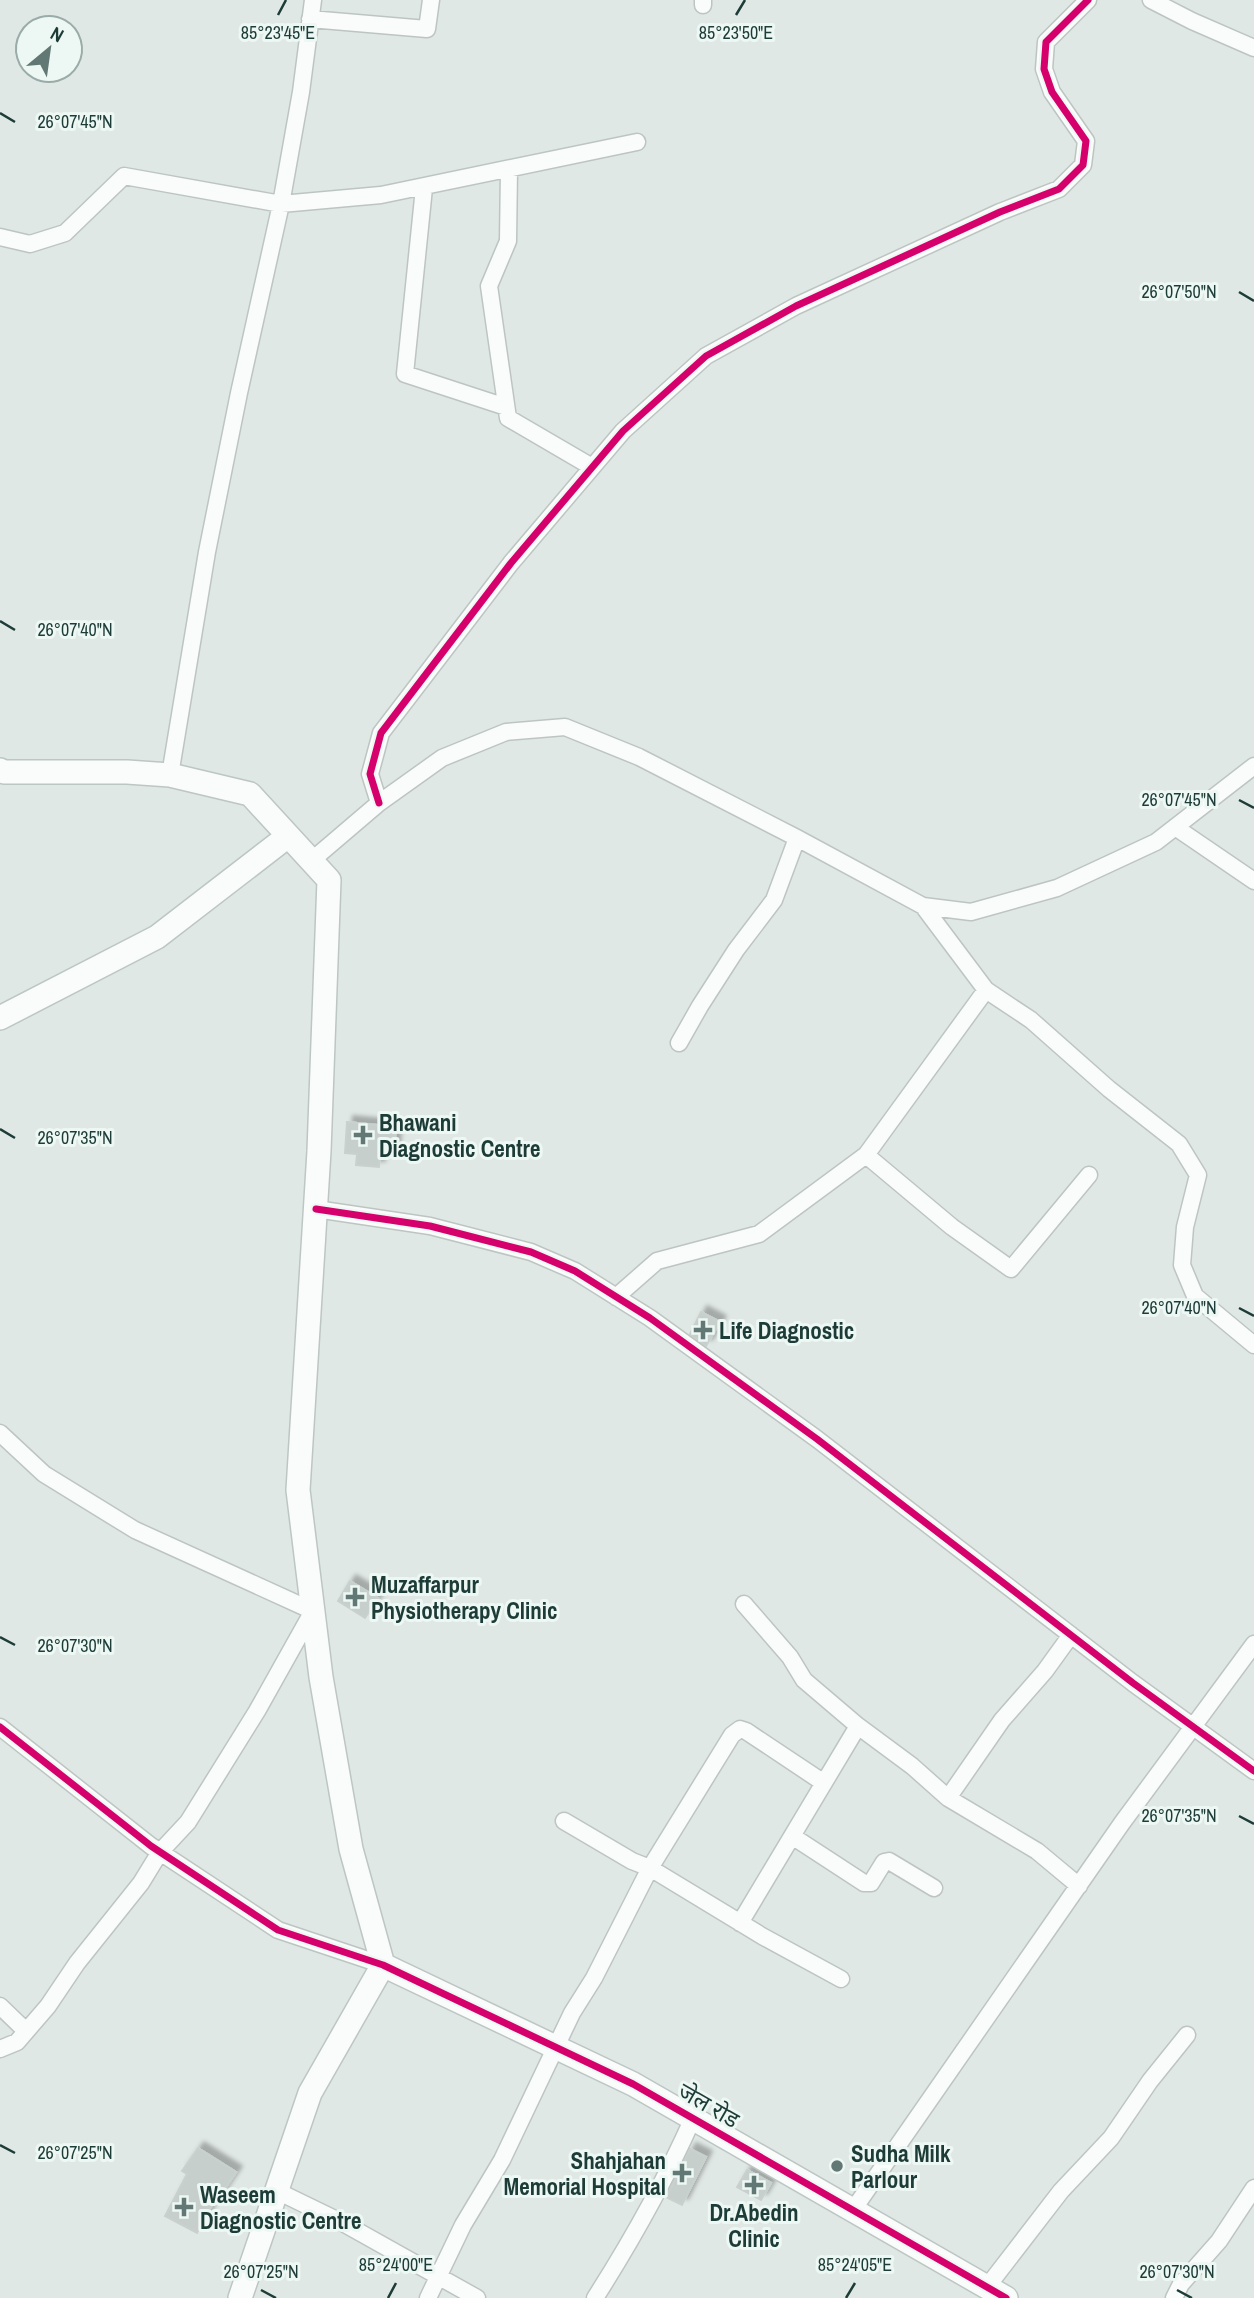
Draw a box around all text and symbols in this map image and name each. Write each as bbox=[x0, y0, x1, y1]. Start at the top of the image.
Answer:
north arrow bbox=[14, 14, 84, 84]
text: N bbox=[46, 20, 68, 48]
text: 85°23'45"E bbox=[241, 20, 315, 45]
text: 85°23'50"E bbox=[699, 20, 773, 45]
text: 26°07'45"N bbox=[37, 109, 113, 134]
text: 26°07'50"N bbox=[1141, 279, 1217, 304]
text: 26°07'40"N bbox=[37, 617, 113, 642]
text: 26°07'45"N bbox=[1141, 787, 1217, 812]
place label: Bhawani Diagnostic Centre bbox=[379, 1107, 540, 1164]
text: 26°07'35"N bbox=[37, 1125, 113, 1150]
marker: Bhawani Diagnostic Centre bbox=[353, 1125, 373, 1145]
text: 26°07'40"N bbox=[1141, 1295, 1217, 1320]
place label: Life Diagnostic bbox=[719, 1315, 854, 1346]
marker: Life Diagnostic bbox=[693, 1320, 713, 1340]
place label: Muzaffarpur Physiotherapy Clinic bbox=[371, 1569, 558, 1626]
marker: Muzaffarpur Physiotherapy Clinic bbox=[345, 1587, 365, 1607]
text: 26°07'30"N bbox=[37, 1633, 113, 1658]
text: 26°07'35"N bbox=[1141, 1803, 1217, 1828]
street label: जेल रोड bbox=[673, 2075, 746, 2135]
place label: Sudha Milk Parlour bbox=[851, 2138, 951, 2195]
text: 26°07'25"N bbox=[37, 2140, 113, 2165]
place label: Shahjahan Memorial Hospital bbox=[504, 2145, 666, 2202]
marker: Sudha Milk Parlour bbox=[829, 2158, 845, 2174]
marker: Shahjahan Memorial Hospital bbox=[672, 2163, 692, 2183]
marker: Dr.Abedin Clinic bbox=[744, 2175, 764, 2195]
place label: Waseem Diagnostic Centre bbox=[200, 2179, 361, 2236]
marker: Waseem Diagnostic Centre bbox=[174, 2197, 194, 2217]
place label: Dr.Abedin Clinic bbox=[709, 2197, 799, 2254]
text: 85°24'00"E bbox=[359, 2252, 433, 2277]
text: 85°24'05"E bbox=[818, 2252, 892, 2277]
text: 26°07'25"N bbox=[223, 2259, 299, 2284]
text: 26°07'30"N bbox=[1139, 2259, 1215, 2284]

